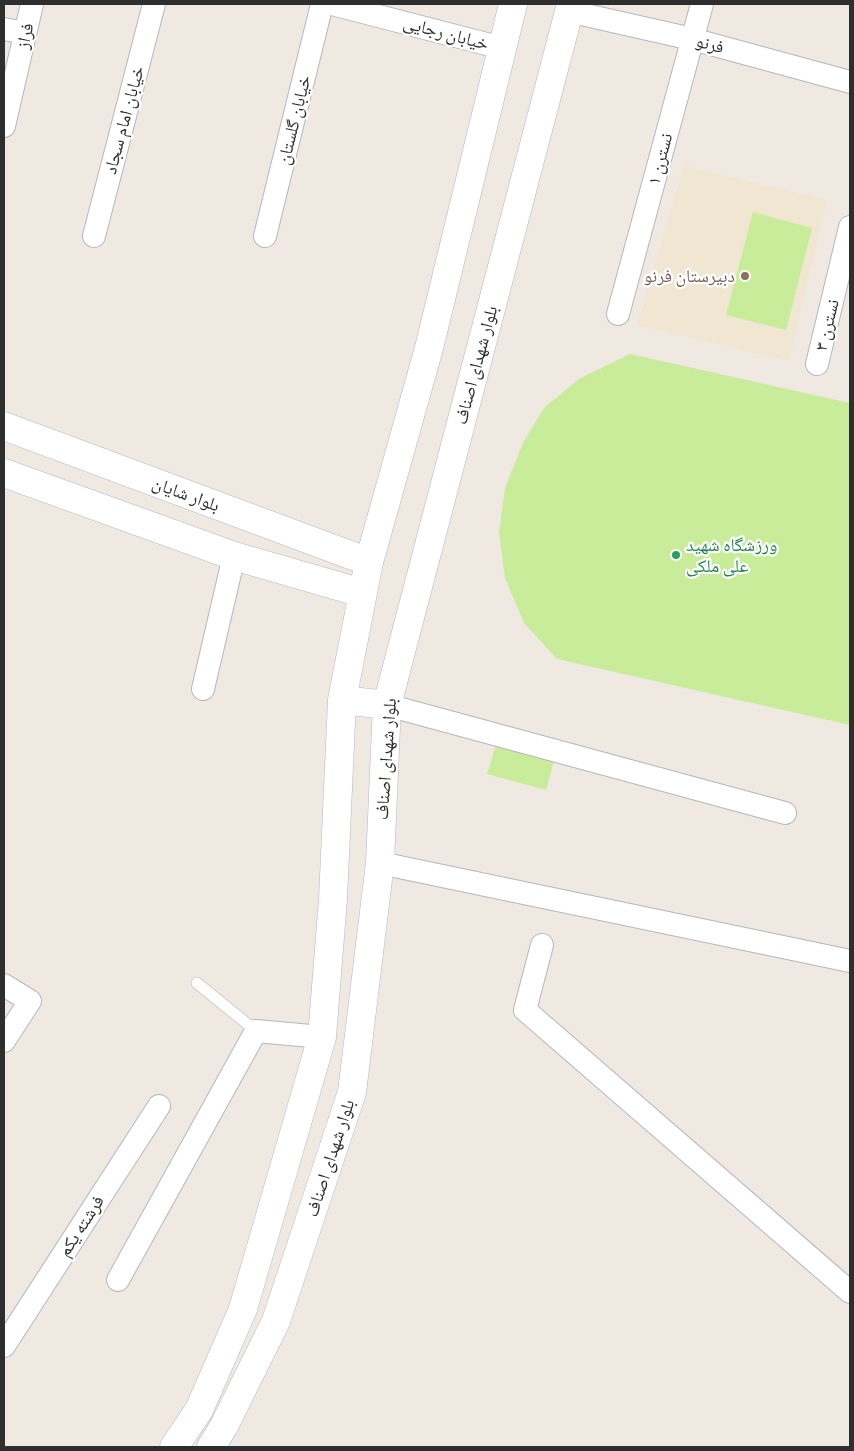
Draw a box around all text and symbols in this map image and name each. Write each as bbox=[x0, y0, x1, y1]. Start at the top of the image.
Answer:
street label: خیابان رجایی bbox=[401, 11, 491, 55]
street label: فراز bbox=[12, 21, 38, 51]
street label: فرنو bbox=[694, 30, 726, 58]
street label: خیابان امام سجاد bbox=[99, 64, 149, 176]
street label: خیابان گلستان bbox=[272, 73, 316, 167]
street label: نسترن ۱ bbox=[643, 131, 677, 187]
place label: دبیرستان فرنو bbox=[644, 265, 735, 287]
marker: دبیرستان فرنو bbox=[739, 270, 751, 282]
street label: نسترن ۳ bbox=[810, 297, 844, 353]
street label: بلوار شهدای اصناف bbox=[450, 303, 502, 427]
street label: بلوار شایان bbox=[149, 472, 223, 516]
place label: ورزشگاه شهید علی ملکی bbox=[686, 534, 777, 576]
marker: ورزشگاه شهید علی ملکی bbox=[670, 549, 682, 561]
street label: بلوار شهدای اصناف bbox=[371, 697, 401, 821]
street label: بلوار شهدای اصناف bbox=[301, 1097, 359, 1219]
street label: فرشته یکم bbox=[53, 1191, 109, 1261]

